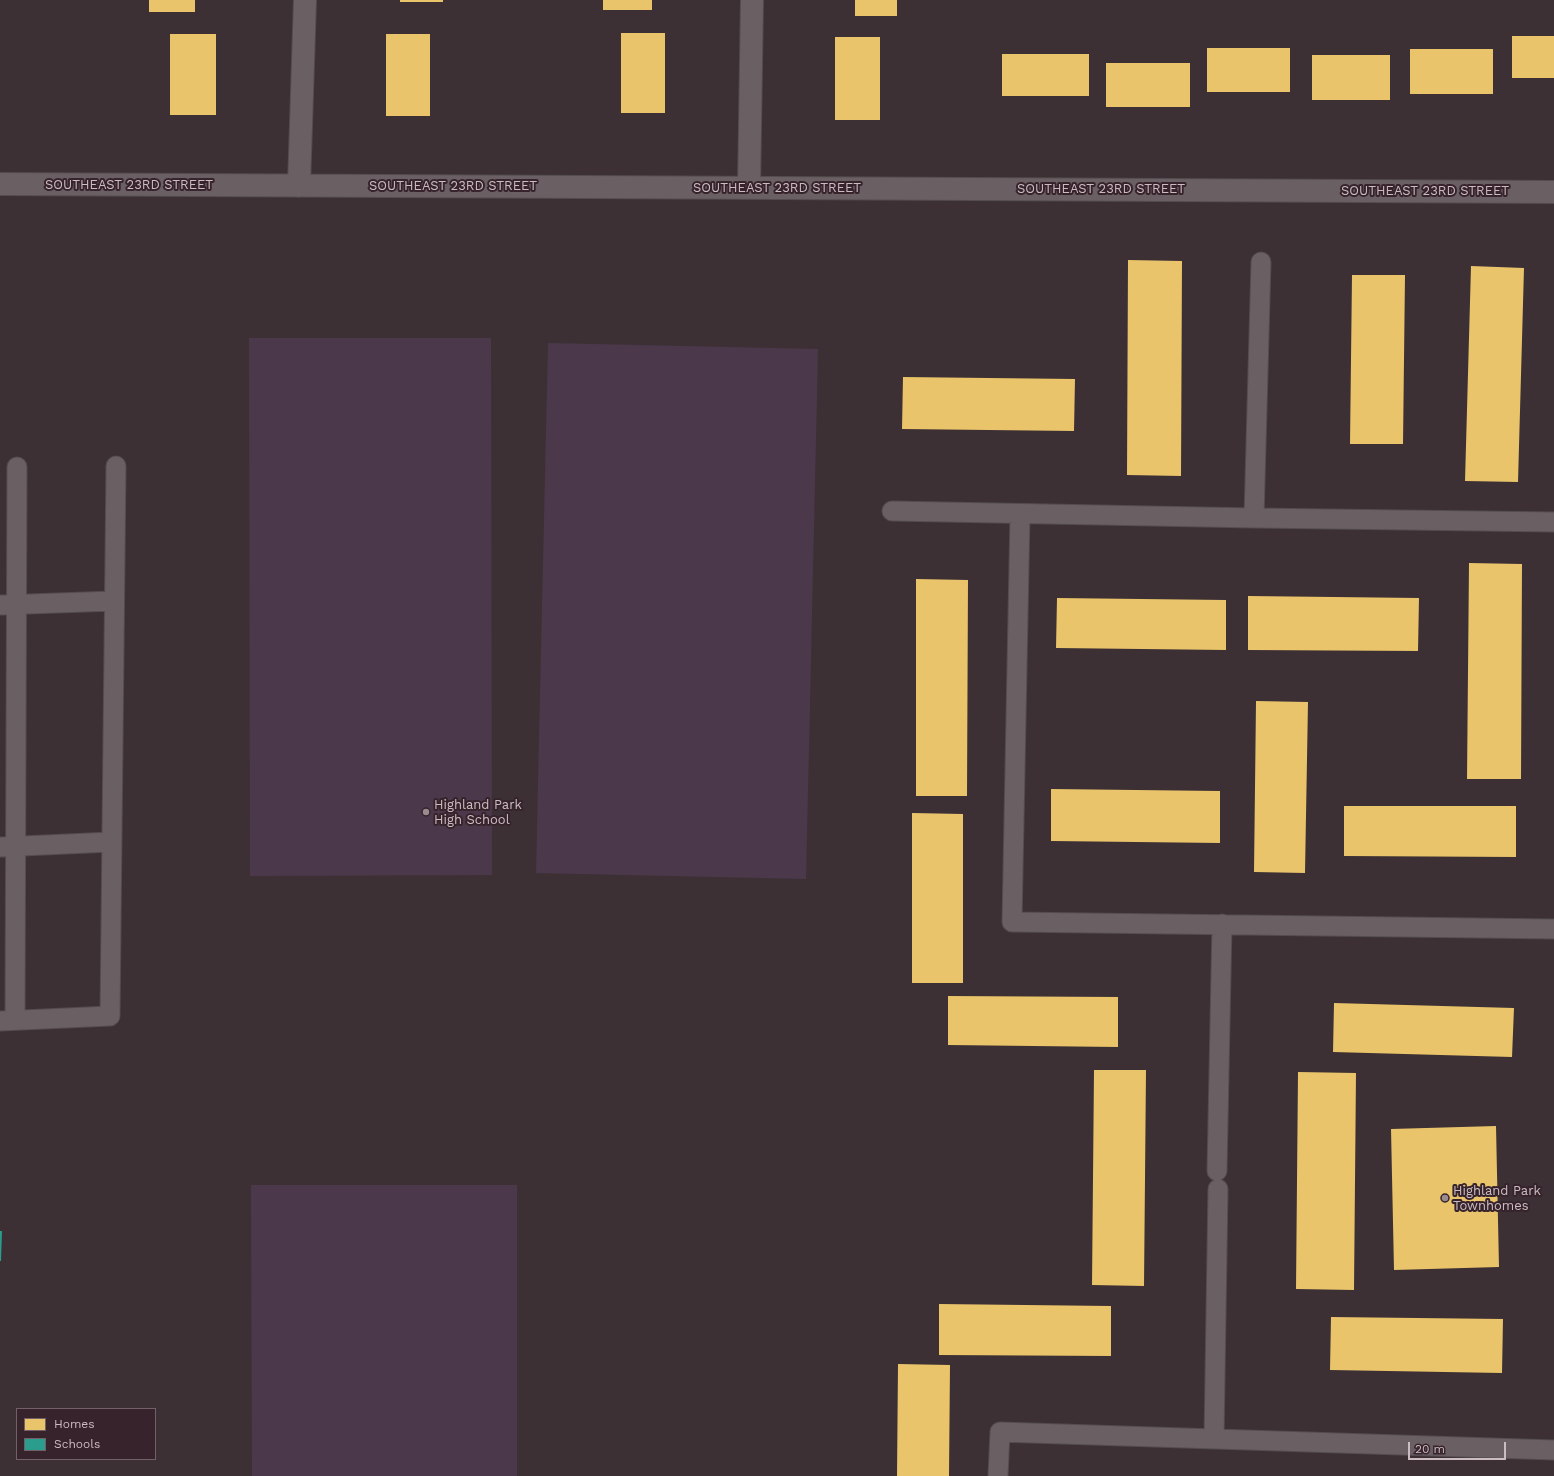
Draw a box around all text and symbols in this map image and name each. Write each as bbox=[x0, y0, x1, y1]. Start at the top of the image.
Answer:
street label: SOUTHEAST 23RD STREET bbox=[45, 177, 213, 193]
street label: SOUTHEAST 23RD STREET bbox=[369, 178, 537, 194]
street label: SOUTHEAST 23RD STREET bbox=[693, 180, 861, 196]
street label: SOUTHEAST 23RD STREET bbox=[1017, 181, 1185, 197]
street label: SOUTHEAST 23RD STREET bbox=[1341, 183, 1509, 199]
place label: Highland Park High School bbox=[434, 797, 522, 828]
marker: Highland Park High School bbox=[421, 807, 431, 817]
place label: Highland Park Townhomes bbox=[1453, 1183, 1541, 1214]
marker: Highland Park Townhomes bbox=[1440, 1193, 1450, 1203]
legend bbox=[16, 1408, 156, 1460]
text: Homes bbox=[54, 1417, 95, 1431]
scale bar bbox=[1410, 1434, 1508, 1460]
text: Schools bbox=[54, 1437, 100, 1451]
text: 20 m bbox=[1415, 1442, 1445, 1456]

